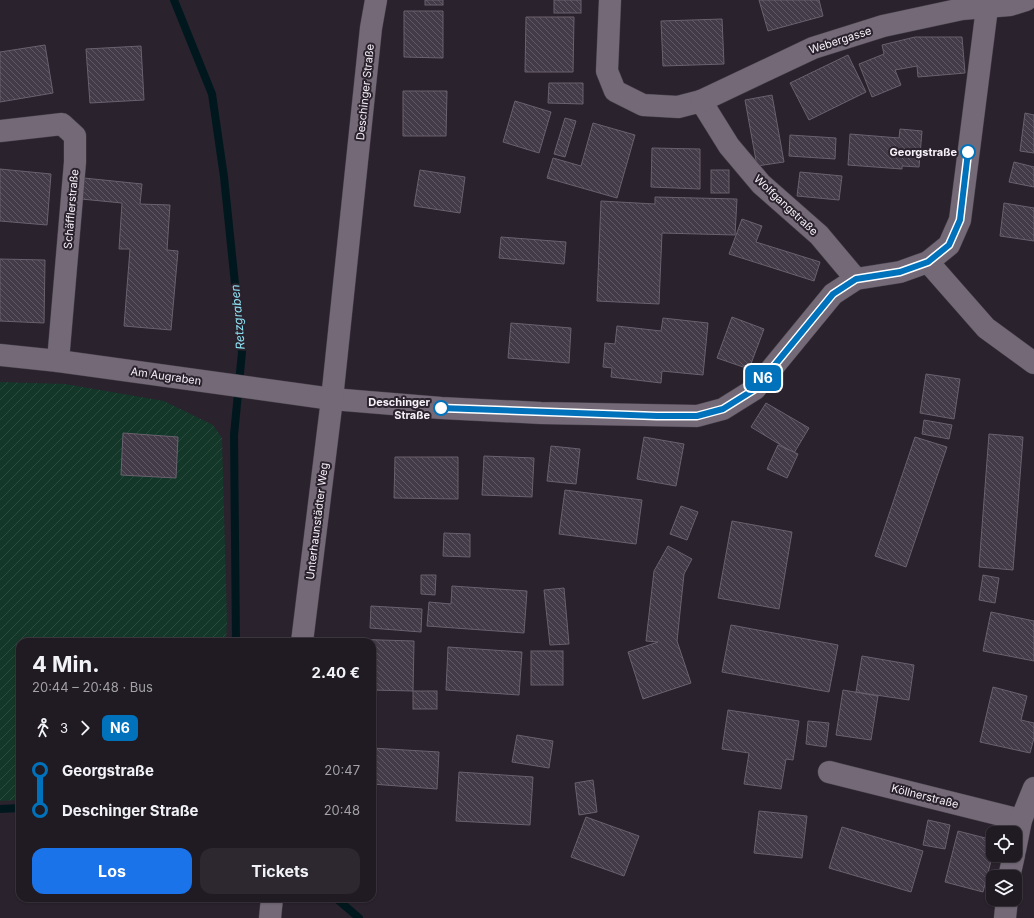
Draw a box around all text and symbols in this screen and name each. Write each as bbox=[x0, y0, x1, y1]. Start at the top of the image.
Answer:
street label: Webergasse bbox=[807, 23, 873, 57]
street label: Deschinger Straße bbox=[353, 43, 377, 141]
marker: Georgstraße bbox=[960, 144, 976, 160]
place label: Georgstraße bbox=[890, 145, 957, 159]
street label: Schäfflerstraße bbox=[61, 169, 81, 249]
street label: Wolfgangstraße bbox=[751, 172, 821, 238]
water label: Retzgraben bbox=[227, 284, 248, 350]
street label: Am Augraben bbox=[130, 364, 202, 388]
line badge: N6 bbox=[745, 365, 781, 391]
text: N6 bbox=[753, 369, 773, 386]
place label: Deschinger Straße bbox=[368, 395, 431, 422]
marker: Deschinger Straße bbox=[433, 400, 449, 416]
street label: Unterhaunstädter Weg bbox=[303, 462, 331, 580]
text: 4 Min. bbox=[32, 651, 100, 677]
text: 2.40 € bbox=[311, 663, 360, 682]
text: 20:44 – 20:48 · Bus bbox=[32, 679, 153, 695]
icon: walk bbox=[32, 717, 54, 739]
icon: forward bbox=[74, 717, 96, 739]
text: N6 bbox=[110, 719, 130, 736]
text: 3 bbox=[60, 720, 68, 736]
text: Georgstraße bbox=[62, 761, 154, 780]
text: 20:47 bbox=[324, 762, 360, 778]
street label: Köllnerstraße bbox=[890, 781, 960, 811]
text: Deschinger Straße bbox=[62, 801, 199, 820]
text: 20:48 bbox=[324, 802, 360, 818]
map controls bbox=[986, 826, 1022, 906]
button: locate bbox=[986, 826, 1022, 862]
button: Los bbox=[32, 848, 192, 894]
button: Tickets bbox=[200, 848, 360, 894]
button: layers bbox=[986, 870, 1022, 906]

